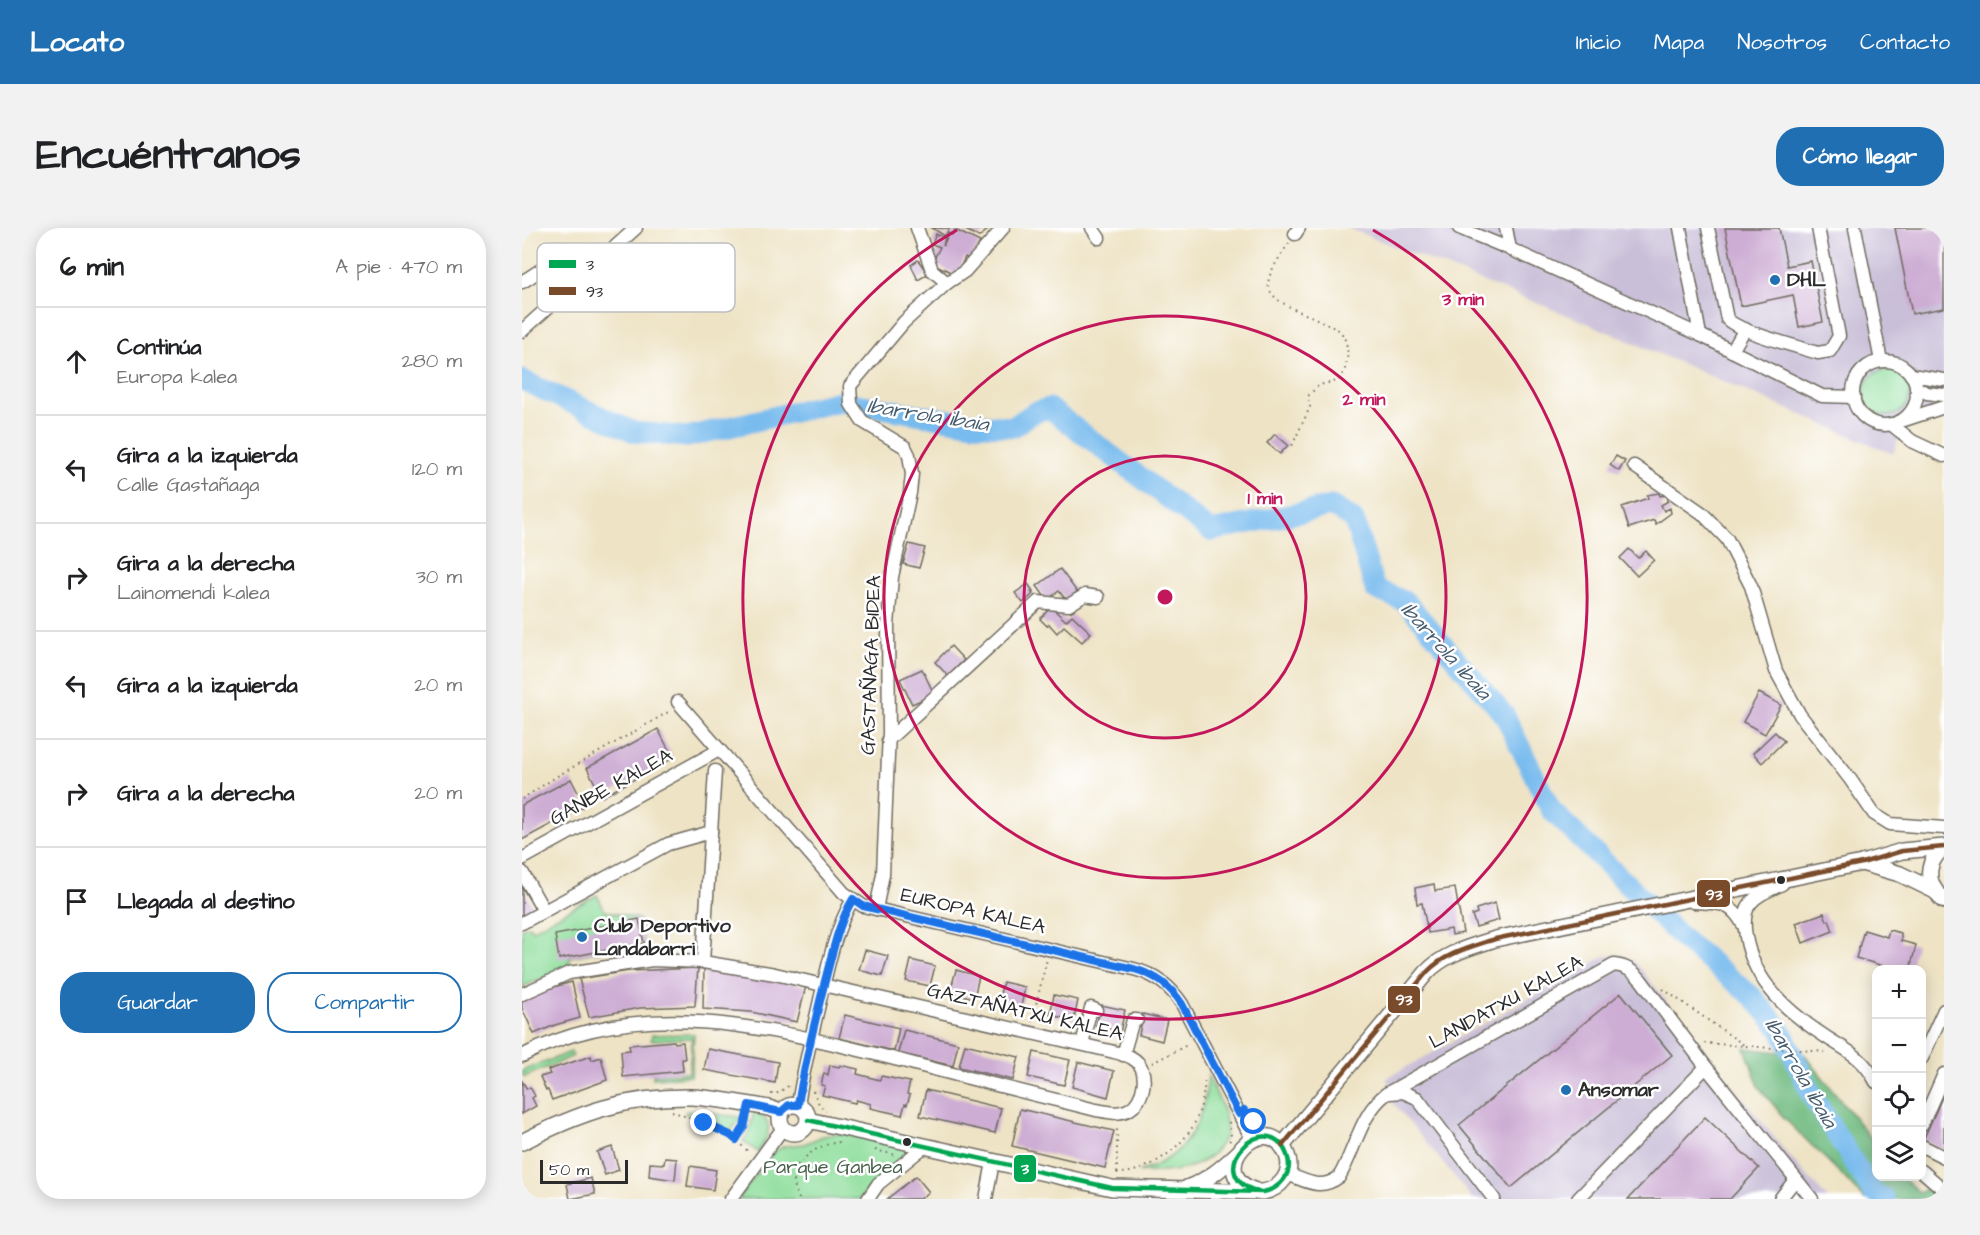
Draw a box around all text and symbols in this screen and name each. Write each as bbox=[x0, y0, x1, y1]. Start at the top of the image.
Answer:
text: Locato bbox=[30, 23, 124, 62]
text: Inicio bbox=[1576, 28, 1621, 57]
text: Mapa bbox=[1654, 28, 1704, 57]
text: Nosotros bbox=[1737, 28, 1827, 57]
text: Contacto bbox=[1860, 28, 1950, 57]
text: Encuéntranos bbox=[36, 127, 301, 185]
button: Cómo llegar bbox=[1776, 127, 1944, 186]
legend bbox=[537, 243, 735, 312]
text: 6 min bbox=[60, 249, 124, 285]
text: A pie · 470 m bbox=[335, 253, 462, 281]
text: 3 bbox=[586, 254, 594, 276]
place label: DHL bbox=[1787, 266, 1826, 294]
marker: DHL bbox=[1768, 273, 1782, 287]
text: 93 bbox=[586, 281, 603, 303]
text: 3 min bbox=[1441, 287, 1484, 312]
text: Continúa bbox=[117, 332, 202, 363]
icon: ahead bbox=[60, 345, 93, 378]
text: 280 m bbox=[401, 347, 462, 375]
text: Europa kalea bbox=[117, 363, 237, 391]
text: 2 min bbox=[1341, 387, 1386, 412]
water label: Ibarrola ibaia bbox=[865, 391, 992, 439]
text: Gira a la izquierda bbox=[117, 440, 298, 471]
icon: left bbox=[60, 453, 93, 486]
text: 120 m bbox=[412, 455, 462, 483]
text: Calle Gastañaga bbox=[117, 471, 259, 499]
text: 1 min bbox=[1247, 486, 1283, 511]
text: Gira a la derecha bbox=[117, 548, 294, 579]
icon: right bbox=[60, 561, 93, 594]
text: 30 m bbox=[416, 563, 462, 591]
street label: GASTAÑAGA BIDEA bbox=[854, 575, 888, 755]
text: Lainomendi kalea bbox=[117, 579, 270, 607]
centre of rings bbox=[1155, 587, 1175, 607]
water label: Ibarrola ibaia bbox=[1394, 596, 1499, 707]
icon: left bbox=[60, 669, 93, 702]
text: Gira a la izquierda bbox=[117, 670, 298, 701]
text: 20 m bbox=[414, 671, 462, 699]
street label: GANBE KALEA bbox=[544, 742, 678, 832]
icon: right bbox=[60, 777, 93, 810]
text: Gira a la derecha bbox=[117, 778, 294, 809]
text: 20 m bbox=[414, 779, 462, 807]
unlabelled marker bbox=[1775, 874, 1787, 886]
line badge: 93 bbox=[1696, 879, 1731, 908]
street label: EUROPA KALEA bbox=[898, 881, 1048, 941]
text: 93 bbox=[1705, 884, 1723, 906]
icon: arrive bbox=[60, 885, 93, 918]
text: Llegada al destino bbox=[117, 886, 295, 917]
place label: Club Deportivo Landabarri bbox=[594, 912, 731, 963]
marker: Club Deportivo Landabarri bbox=[575, 930, 589, 944]
street label: LANDATXU KALEA bbox=[1424, 948, 1588, 1056]
map controls bbox=[1872, 965, 1926, 1181]
button: + bbox=[1872, 965, 1926, 1019]
button: Guardar bbox=[60, 972, 255, 1033]
button: Compartir bbox=[267, 972, 462, 1033]
street label: GAZTAÑATXU KALEA bbox=[924, 976, 1126, 1048]
line badge: 93 bbox=[1387, 985, 1421, 1014]
text: 93 bbox=[1395, 989, 1413, 1011]
water label: Ibarrola ibaia bbox=[1758, 1013, 1845, 1134]
button: − bbox=[1872, 1019, 1926, 1073]
button: locate bbox=[1872, 1073, 1926, 1127]
place label: Ansomar bbox=[1578, 1076, 1660, 1104]
marker: Ansomar bbox=[1559, 1083, 1573, 1097]
route start bbox=[1240, 1108, 1266, 1134]
route end bbox=[690, 1109, 716, 1135]
button: layers bbox=[1872, 1127, 1926, 1181]
unlabelled marker bbox=[901, 1136, 913, 1148]
park label: Parque Ganbea bbox=[763, 1153, 903, 1181]
line badge: 3 bbox=[1013, 1154, 1037, 1183]
scale bar bbox=[540, 1157, 628, 1184]
text: 3 bbox=[1020, 1158, 1030, 1180]
text: 50 m bbox=[549, 1159, 589, 1181]

